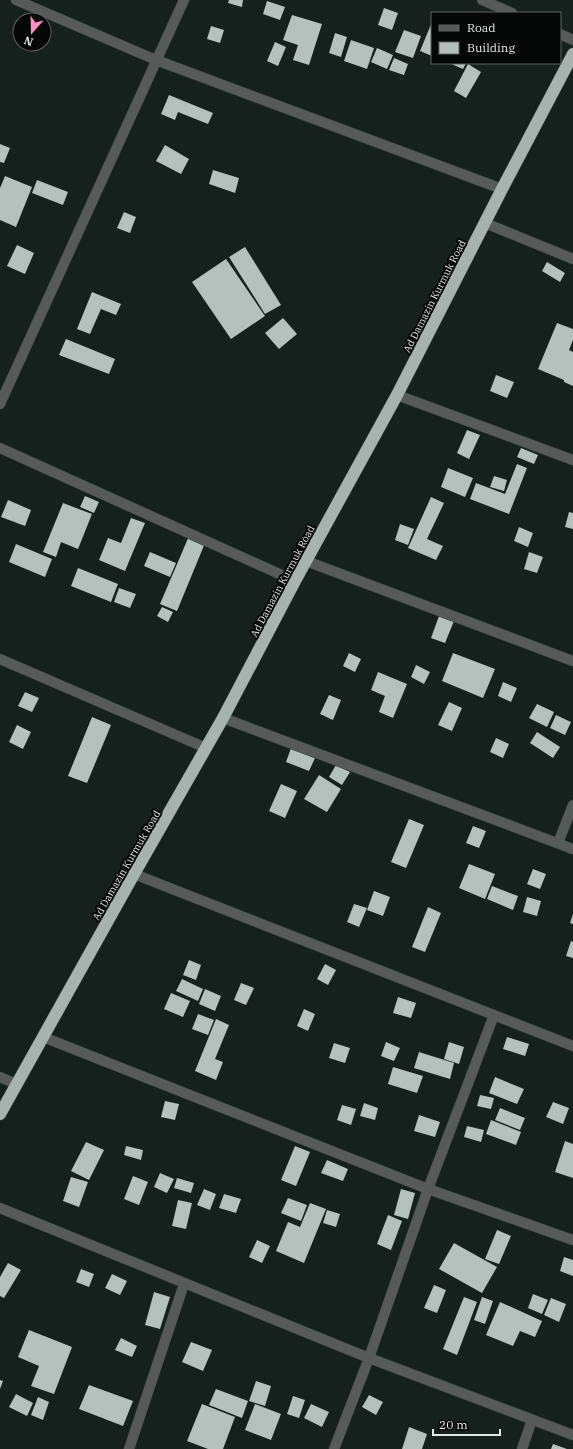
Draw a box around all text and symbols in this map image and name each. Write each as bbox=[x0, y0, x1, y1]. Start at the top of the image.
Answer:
north arrow bbox=[12, 12, 52, 52]
legend bbox=[431, 12, 561, 64]
text: Road bbox=[467, 20, 496, 35]
text: N bbox=[22, 33, 35, 49]
text: Building bbox=[467, 40, 515, 55]
street label: Ad Damazin Kurmuk Road bbox=[400, 238, 469, 355]
street label: Ad Damazin Kurmuk Road bbox=[247, 523, 317, 639]
street label: Ad Damazin Kurmuk Road bbox=[90, 808, 163, 923]
scale bar bbox=[433, 1411, 500, 1437]
text: 20 m bbox=[439, 1417, 468, 1432]

